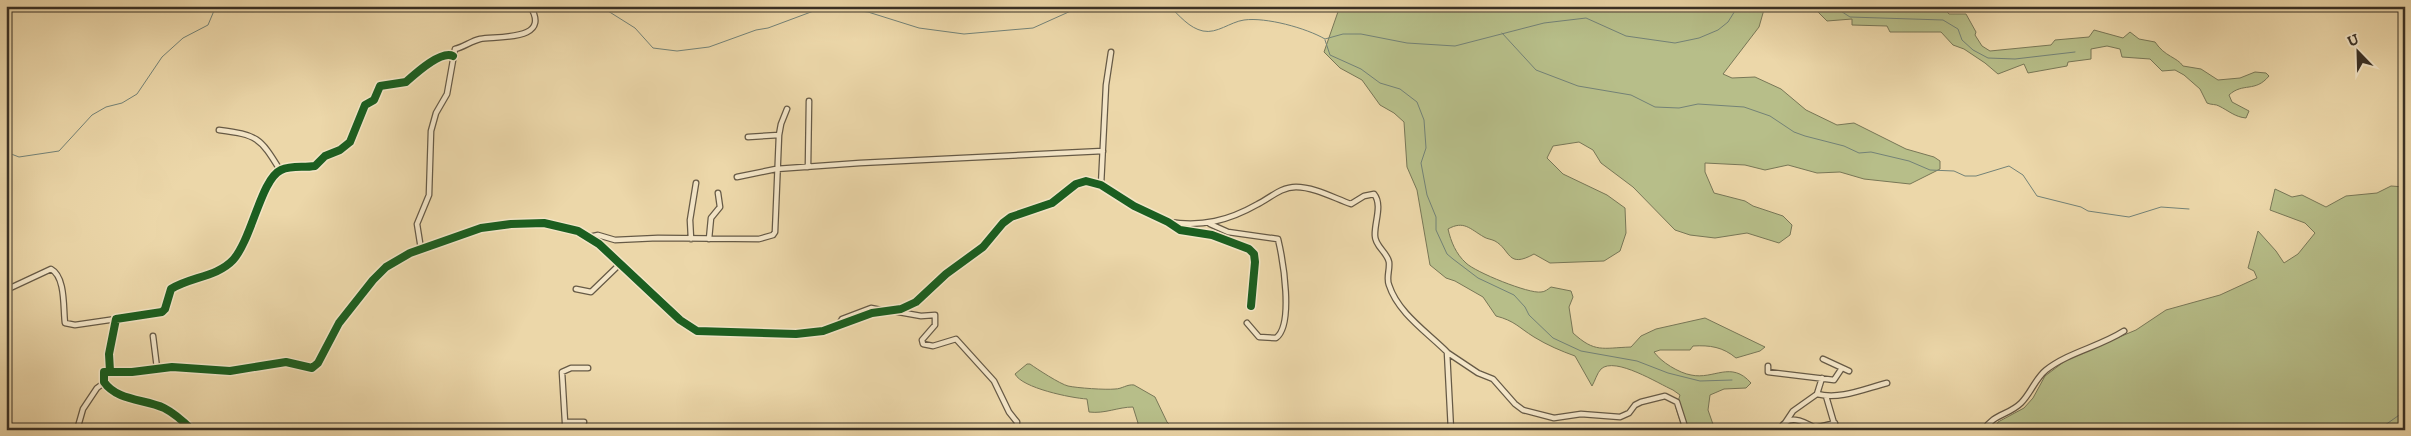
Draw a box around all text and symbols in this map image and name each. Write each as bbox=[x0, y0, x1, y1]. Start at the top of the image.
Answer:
north arrow bbox=[2334, 28, 2384, 78]
text: U bbox=[2345, 30, 2362, 51]

